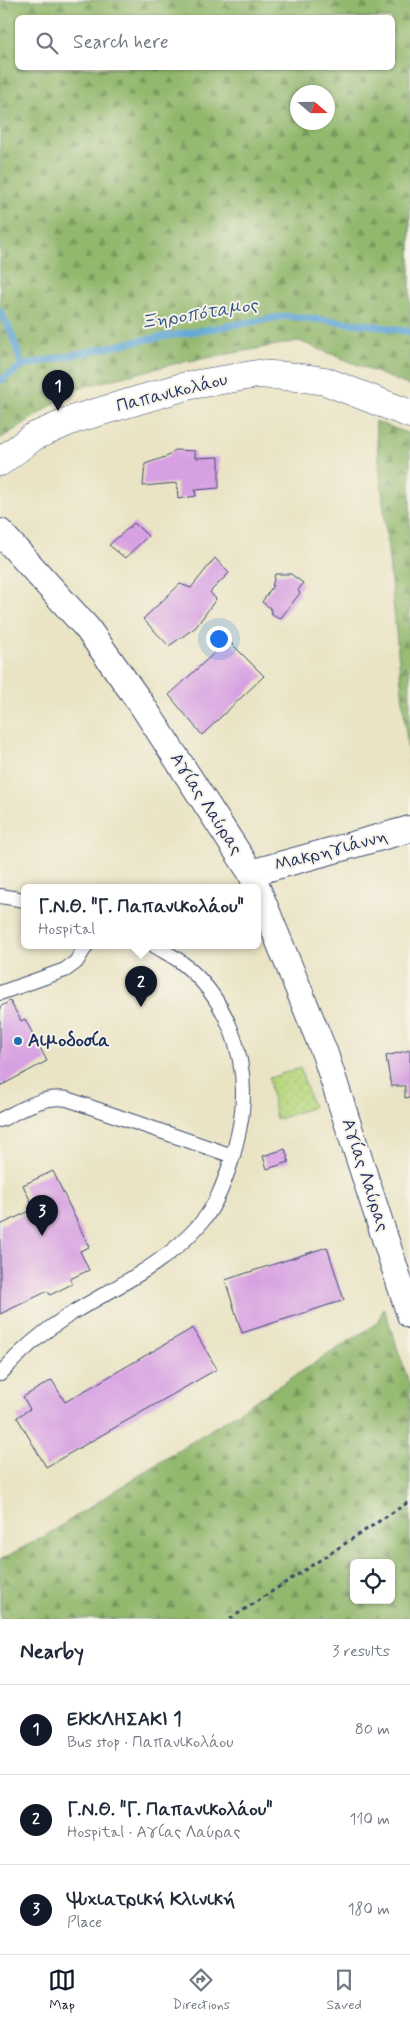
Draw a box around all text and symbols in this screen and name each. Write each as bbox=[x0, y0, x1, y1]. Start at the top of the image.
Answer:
search box bbox=[15, 15, 395, 70]
icon: search bbox=[33, 29, 61, 57]
text: Search here bbox=[73, 30, 169, 55]
north arrow bbox=[290, 85, 335, 130]
water label: Ξηροπόταμος bbox=[139, 292, 261, 336]
street label: Παπανικολάου bbox=[114, 368, 230, 418]
pin: 1 bbox=[42, 370, 74, 411]
your location bbox=[206, 626, 232, 652]
street label: Αγίας Λαύρας bbox=[164, 748, 248, 860]
street label: Μακρηγιάννη bbox=[272, 824, 390, 878]
popup bbox=[21, 884, 261, 949]
text: Γ.Ν.Θ. "Γ. Παπανικολάου" bbox=[38, 894, 244, 919]
text: Hospital bbox=[38, 919, 95, 940]
pin: 2 bbox=[125, 966, 157, 1007]
place label: Αιμοδοσία bbox=[28, 1029, 110, 1053]
marker: Αιμοδοσία bbox=[12, 1035, 24, 1047]
street label: Αγίας Λαύρας bbox=[335, 1116, 395, 1235]
pin: 3 bbox=[26, 1195, 58, 1236]
map controls bbox=[350, 1559, 395, 1604]
button: locate bbox=[350, 1559, 395, 1604]
text: Nearby bbox=[20, 1638, 84, 1666]
text: 3 results bbox=[332, 1641, 390, 1662]
text: ΕΚΚΛΗΣΑΚΙ 1 bbox=[67, 1707, 182, 1732]
text: 1 bbox=[32, 1719, 40, 1740]
text: 80 m bbox=[355, 1719, 390, 1740]
text: Bus stop · Παπανικολάου bbox=[67, 1732, 234, 1753]
text: Γ.Ν.Θ. "Γ. Παπανικολάου" bbox=[67, 1797, 273, 1822]
text: 2 bbox=[32, 1809, 40, 1830]
text: 110 m bbox=[349, 1809, 390, 1830]
text: Hospital · Αγίας Λαύρας bbox=[67, 1822, 240, 1843]
text: Ψυχιατρική Κλινική bbox=[67, 1887, 235, 1912]
text: 3 bbox=[32, 1899, 40, 1920]
text: 180 m bbox=[347, 1899, 390, 1920]
text: Place bbox=[67, 1912, 102, 1933]
tab: Map bbox=[48, 1966, 76, 2014]
tab: Directions bbox=[173, 1966, 230, 2014]
tab: Saved bbox=[326, 1966, 362, 2014]

